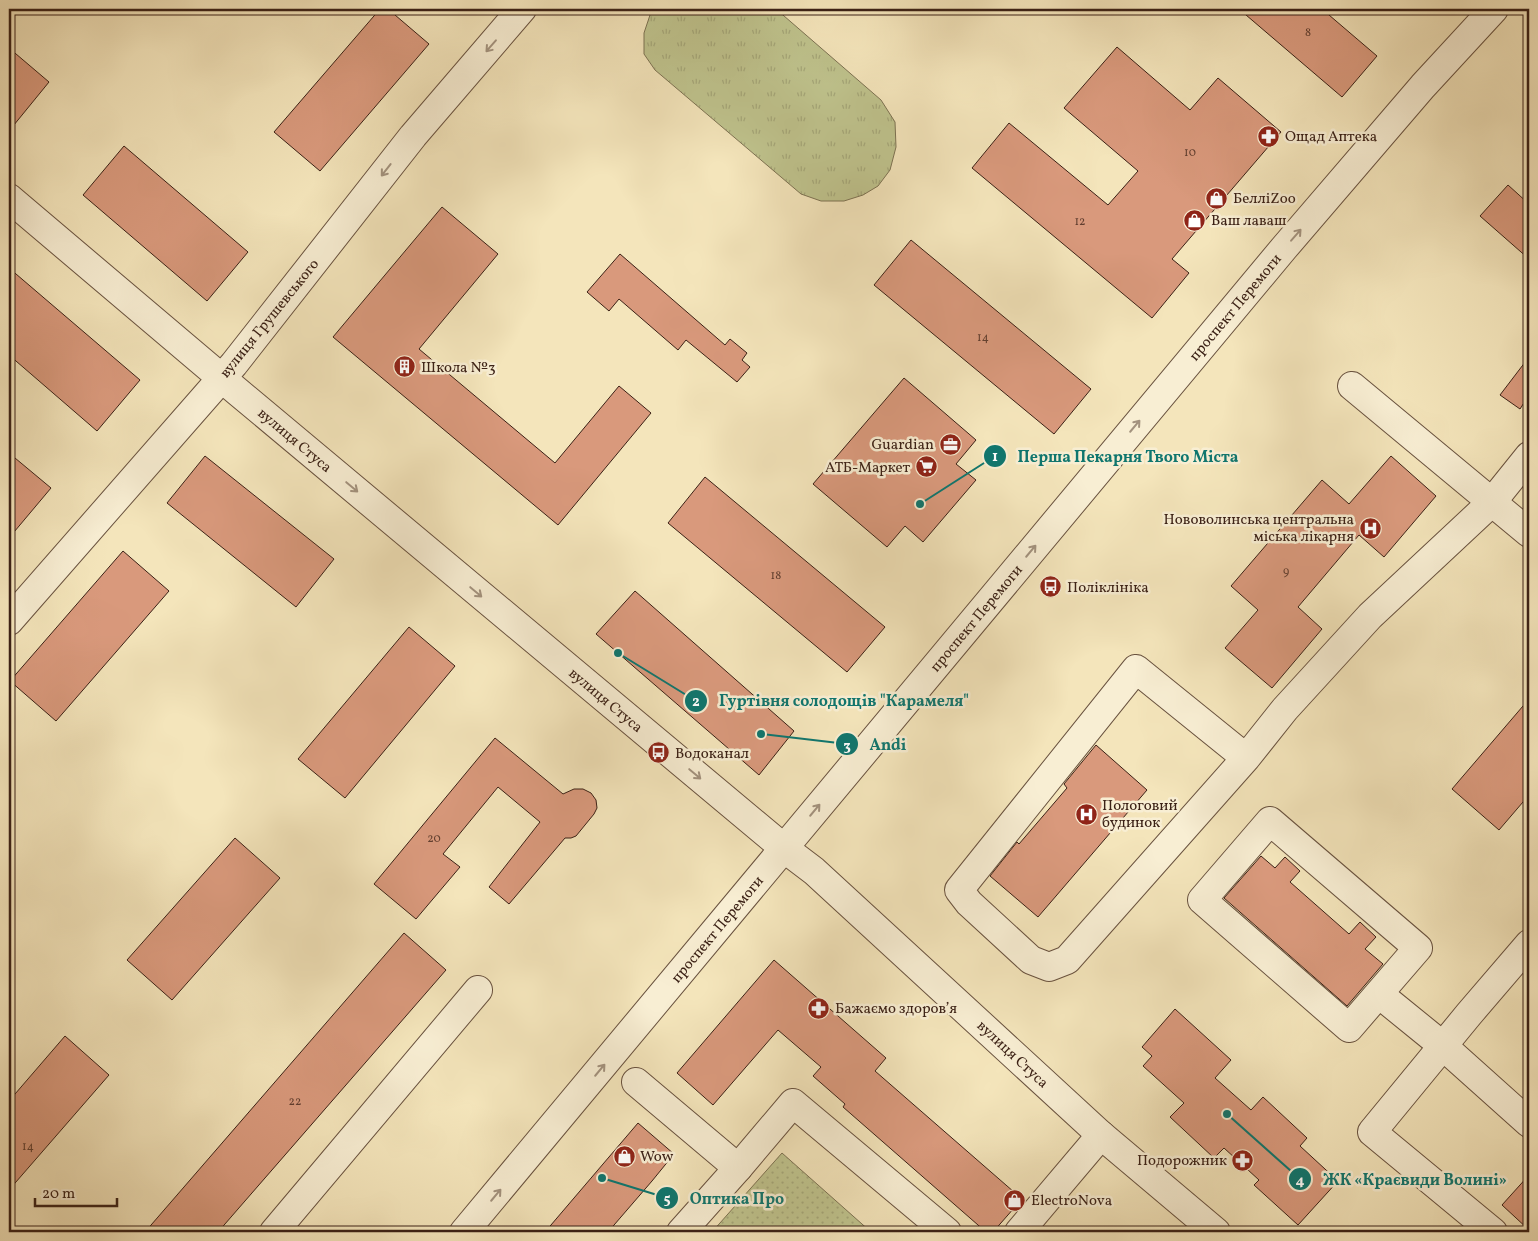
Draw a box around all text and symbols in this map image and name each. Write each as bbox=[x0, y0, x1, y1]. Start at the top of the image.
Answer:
house number: 8 bbox=[1305, 25, 1311, 41]
one-way arrow bbox=[485, 39, 496, 52]
pharmacy icon: Ощад Аптека bbox=[1257, 124, 1281, 148]
place label: Ощад Аптека bbox=[1285, 127, 1377, 148]
house number: 10 bbox=[1184, 145, 1196, 161]
one-way arrow bbox=[381, 163, 391, 177]
shop icon: БелліZoo bbox=[1205, 186, 1229, 210]
place label: БелліZoo bbox=[1233, 189, 1296, 210]
shop icon: Ваш лаваш bbox=[1183, 208, 1207, 232]
place label: Ваш лаваш bbox=[1211, 211, 1286, 232]
house number: 12 bbox=[1074, 214, 1086, 230]
one-way arrow bbox=[1290, 228, 1302, 241]
street label: проспект Перемоги bbox=[1185, 250, 1287, 366]
street label: вулиця Грушевського bbox=[216, 255, 325, 383]
house number: 14 bbox=[977, 330, 989, 346]
building icon: Школа №3 bbox=[393, 355, 417, 379]
place label: Школа №3 bbox=[421, 358, 496, 379]
street label: вулиця Стуса bbox=[252, 404, 336, 478]
one-way arrow bbox=[1130, 420, 1141, 433]
office icon: Guardian bbox=[938, 432, 962, 456]
place label: Guardian bbox=[871, 435, 934, 456]
callout: Перша Пекарня Твого Міста bbox=[982, 441, 1248, 472]
text: 1 bbox=[992, 447, 998, 468]
text: Перша Пекарня Твого Міста bbox=[1017, 447, 1239, 469]
supermarket icon: АТБ-Маркет bbox=[914, 455, 938, 479]
place label: АТБ-Маркет bbox=[825, 458, 910, 479]
one-way arrow bbox=[345, 482, 358, 493]
place label: Нововолинська центральна міська лікарня bbox=[1164, 510, 1354, 548]
hospital icon: Нововолинська центральна міська лікарня bbox=[1358, 516, 1382, 540]
one-way arrow bbox=[1026, 545, 1037, 558]
street label: проспект Перемоги bbox=[926, 561, 1028, 677]
house number: 9 bbox=[1283, 564, 1289, 580]
house number: 18 bbox=[771, 568, 781, 584]
bus stop icon: Поліклініка bbox=[1039, 575, 1063, 599]
place label: Поліклініка bbox=[1067, 578, 1149, 599]
one-way arrow bbox=[470, 586, 483, 597]
street label: вулиця Стуса bbox=[563, 664, 647, 738]
callout: Гуртівня солодощів "Карамеля" bbox=[684, 685, 978, 716]
text: Гуртівня солодощів "Карамеля" bbox=[719, 691, 969, 713]
text: 2 bbox=[692, 692, 700, 713]
callout: Andi bbox=[834, 729, 916, 760]
text: Andi bbox=[870, 735, 907, 757]
text: 3 bbox=[843, 736, 851, 757]
bus stop icon: Водоканал bbox=[647, 741, 671, 765]
place label: Водоканал bbox=[675, 744, 749, 765]
one-way arrow bbox=[688, 769, 701, 780]
place label: Пологовий будинок bbox=[1102, 796, 1178, 834]
hospital icon: Пологовий будинок bbox=[1074, 802, 1098, 826]
one-way arrow bbox=[809, 804, 820, 817]
house number: 20 bbox=[427, 831, 441, 847]
street label: проспект Перемоги bbox=[667, 872, 769, 988]
pharmacy icon: Бажаємо здоровʼя bbox=[807, 996, 831, 1020]
place label: Бажаємо здоровʼя bbox=[835, 999, 957, 1020]
street label: вулиця Стуса bbox=[972, 1016, 1052, 1094]
one-way arrow bbox=[594, 1064, 605, 1077]
house number: 22 bbox=[289, 1094, 301, 1110]
house number: 14 bbox=[22, 1139, 34, 1155]
shop icon: Wow bbox=[612, 1144, 636, 1168]
place label: Wow bbox=[640, 1147, 674, 1168]
pharmacy icon: Подорожник bbox=[1231, 1148, 1255, 1172]
place label: Подорожник bbox=[1137, 1151, 1227, 1172]
callout: ЖК «Краєвиди Волині» bbox=[1288, 1164, 1517, 1195]
text: ЖК «Краєвиди Волині» bbox=[1323, 1170, 1507, 1192]
text: 4 bbox=[1295, 1171, 1305, 1192]
scale bar bbox=[35, 1176, 118, 1208]
callout: Оптика Про bbox=[655, 1183, 794, 1214]
text: 20 m bbox=[42, 1184, 75, 1205]
shop icon: ElectroNova bbox=[1003, 1188, 1027, 1212]
one-way arrow bbox=[490, 1189, 501, 1202]
text: 5 bbox=[663, 1189, 671, 1210]
text: Оптика Про bbox=[690, 1189, 784, 1211]
place label: ElectroNova bbox=[1031, 1191, 1112, 1212]

